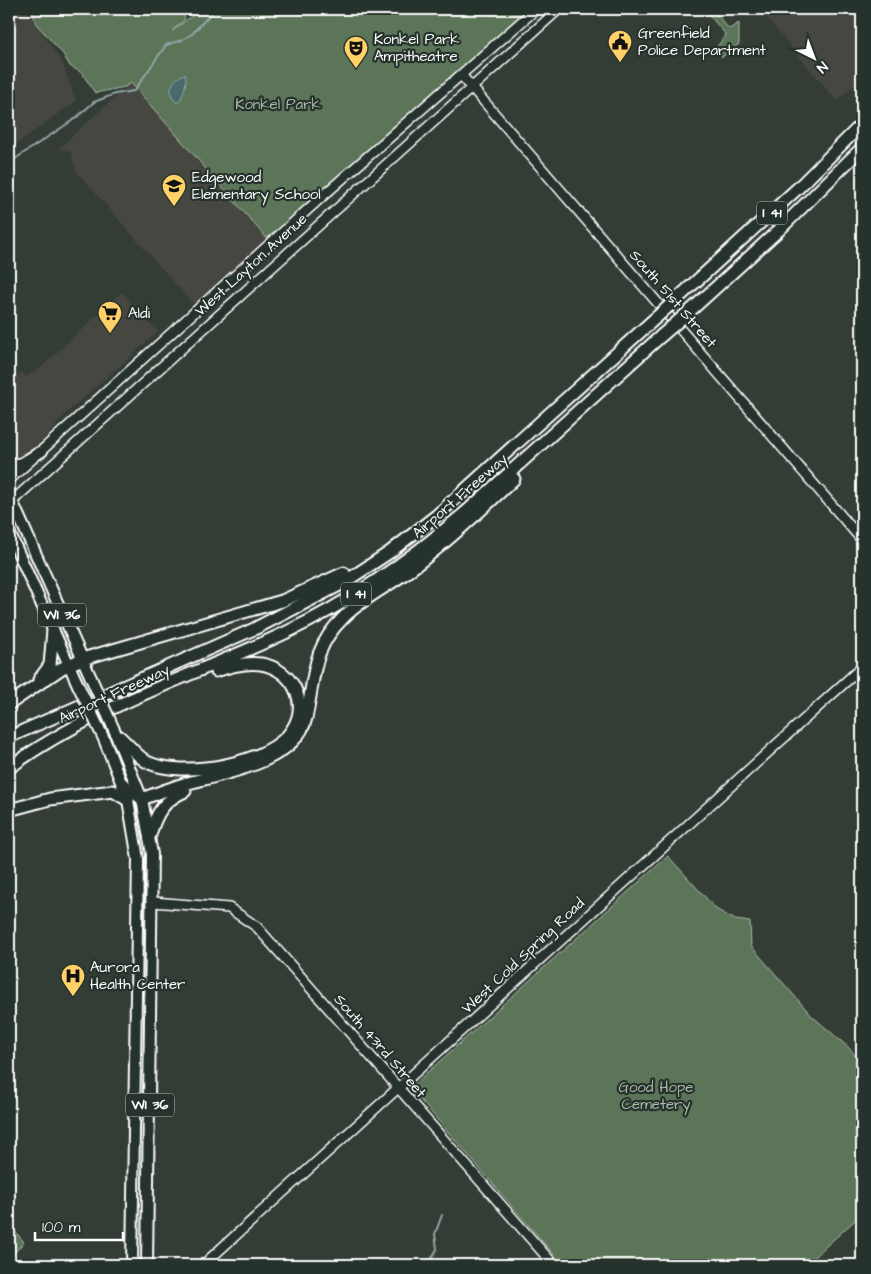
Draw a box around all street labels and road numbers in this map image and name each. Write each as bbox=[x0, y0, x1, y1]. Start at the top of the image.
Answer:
road number: I 41 bbox=[757, 202, 787, 224]
street label: West Layton Avenue bbox=[190, 209, 313, 322]
street label: South 51st Street bbox=[625, 245, 721, 353]
street label: Airport Freeway bbox=[408, 449, 513, 544]
road number: I 41 bbox=[341, 582, 371, 606]
road number: WI 36 bbox=[38, 604, 86, 626]
street label: Airport Freeway bbox=[55, 659, 173, 730]
street label: West Cold Spring Road bbox=[457, 893, 590, 1019]
street label: South 43rd Street bbox=[329, 990, 431, 1102]
road number: WI 36 bbox=[126, 1094, 174, 1116]

